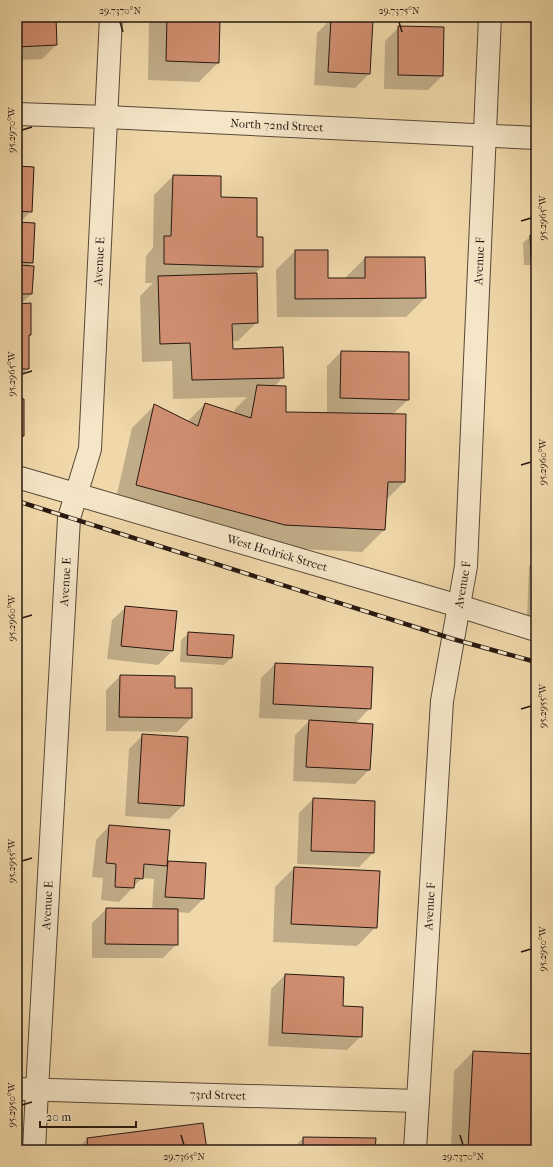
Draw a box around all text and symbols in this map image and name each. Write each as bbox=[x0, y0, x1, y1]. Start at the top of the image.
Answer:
text: 29.7370°N bbox=[99, 5, 142, 17]
text: 29.7375°N bbox=[378, 5, 420, 17]
text: 95.2970°W bbox=[6, 106, 18, 153]
street label: North 72nd Street bbox=[230, 116, 324, 135]
text: 95.2965°W bbox=[537, 194, 549, 241]
street label: Avenue F bbox=[471, 236, 487, 286]
street label: Avenue E bbox=[91, 237, 107, 287]
text: 95.2965°W bbox=[6, 350, 18, 397]
text: 95.2960°W bbox=[537, 438, 549, 485]
street label: West Hedrick Street bbox=[224, 531, 330, 574]
street label: Avenue E bbox=[57, 557, 74, 608]
street label: Avenue F bbox=[451, 560, 473, 610]
text: 95.2960°W bbox=[6, 594, 18, 641]
text: 95.2955°W bbox=[537, 683, 549, 728]
text: 95.2955°W bbox=[6, 838, 18, 883]
street label: Avenue E bbox=[39, 881, 56, 931]
street label: Avenue F bbox=[421, 882, 438, 932]
text: 95.2950°W bbox=[537, 925, 549, 972]
text: 95.2950°W bbox=[6, 1081, 18, 1128]
street label: 73rd Street bbox=[189, 1087, 247, 1103]
scale bar bbox=[40, 1103, 136, 1129]
text: 20 m bbox=[46, 1110, 71, 1124]
text: 29.7365°N bbox=[163, 1151, 205, 1163]
text: 29.7370°N bbox=[442, 1151, 485, 1163]

